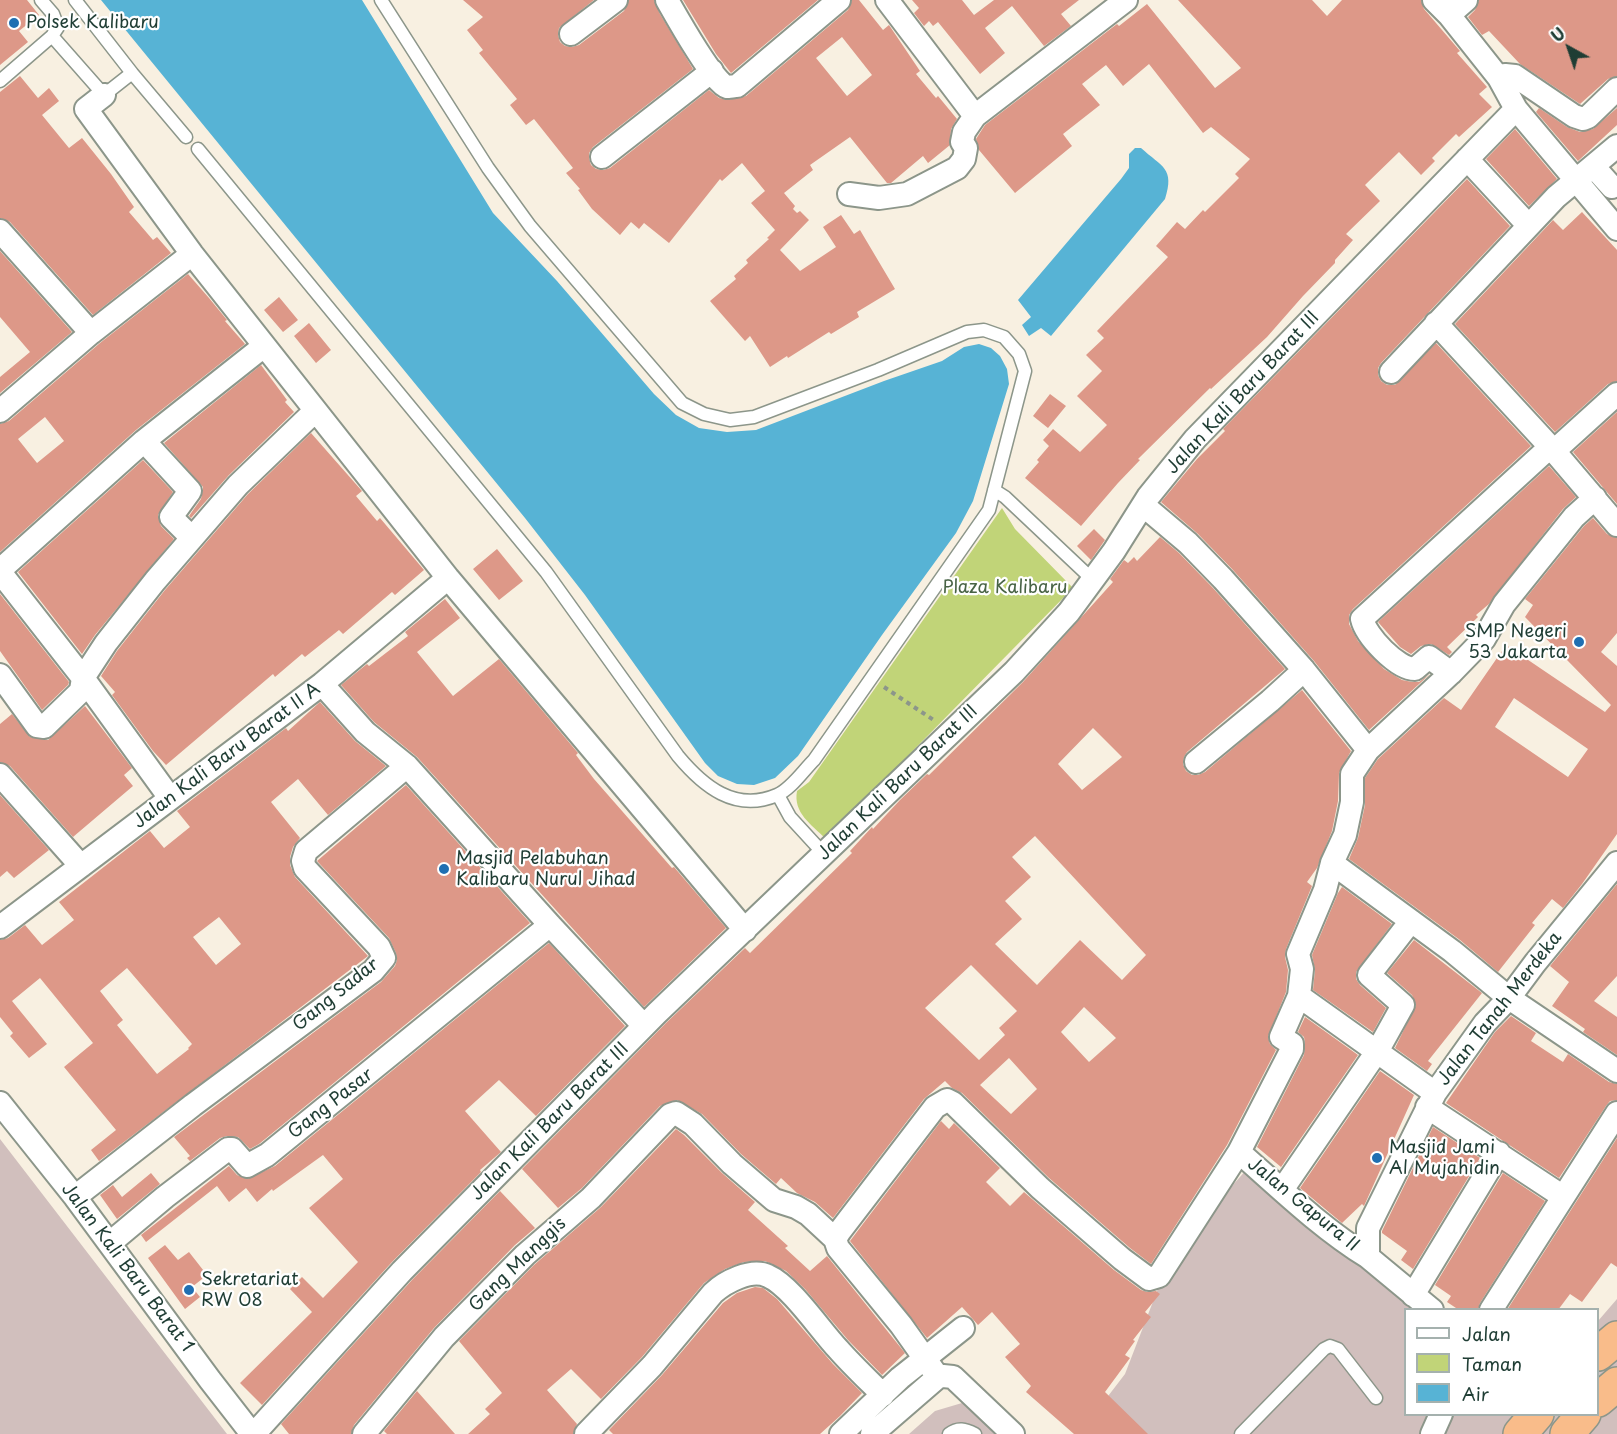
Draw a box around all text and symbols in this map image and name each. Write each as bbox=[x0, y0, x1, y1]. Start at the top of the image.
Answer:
place label: Polsek Kalibaru bbox=[26, 12, 159, 34]
marker: Polsek Kalibaru bbox=[7, 16, 21, 30]
north arrow bbox=[1539, 18, 1599, 78]
text: U bbox=[1545, 21, 1570, 47]
street label: Jalan Kali Baru Barat III bbox=[1162, 307, 1324, 479]
park label: Plaza Kalibaru bbox=[942, 577, 1068, 599]
place label: SMP Negeri 53 Jakarta bbox=[1465, 621, 1567, 664]
marker: SMP Negeri 53 Jakarta bbox=[1572, 635, 1586, 649]
street label: Jalan Kali Baru Barat II A bbox=[129, 679, 325, 833]
street label: Jalan Kali Baru Barat III bbox=[813, 701, 983, 865]
place label: Masjid Pelabuhan Kalibaru Nurul Jihad bbox=[456, 848, 635, 890]
marker: Masjid Pelabuhan Kalibaru Nurul Jihad bbox=[437, 862, 451, 876]
street label: Jalan Tanah Merdeka bbox=[1433, 928, 1567, 1090]
street label: Gang Sadar bbox=[289, 954, 383, 1036]
street label: Jalan Kali Baru Barat III bbox=[467, 1039, 633, 1205]
street label: Gang Pasar bbox=[284, 1064, 378, 1144]
place label: Masjid Jami Al Mujahidin bbox=[1389, 1137, 1500, 1180]
marker: Masjid Jami Al Mujahidin bbox=[1370, 1151, 1384, 1165]
street label: Jalan Gapura II bbox=[1243, 1153, 1363, 1257]
street label: Jalan Kali Baru Barat 1 bbox=[56, 1179, 198, 1357]
street label: Gang Manggis bbox=[465, 1213, 571, 1317]
place label: Sekretariat RW 08 bbox=[201, 1269, 299, 1312]
marker: Sekretariat RW 08 bbox=[182, 1283, 196, 1297]
legend bbox=[1404, 1308, 1599, 1416]
text: Jalan bbox=[1462, 1320, 1511, 1347]
text: Taman bbox=[1462, 1350, 1522, 1377]
text: Air bbox=[1462, 1380, 1489, 1407]

